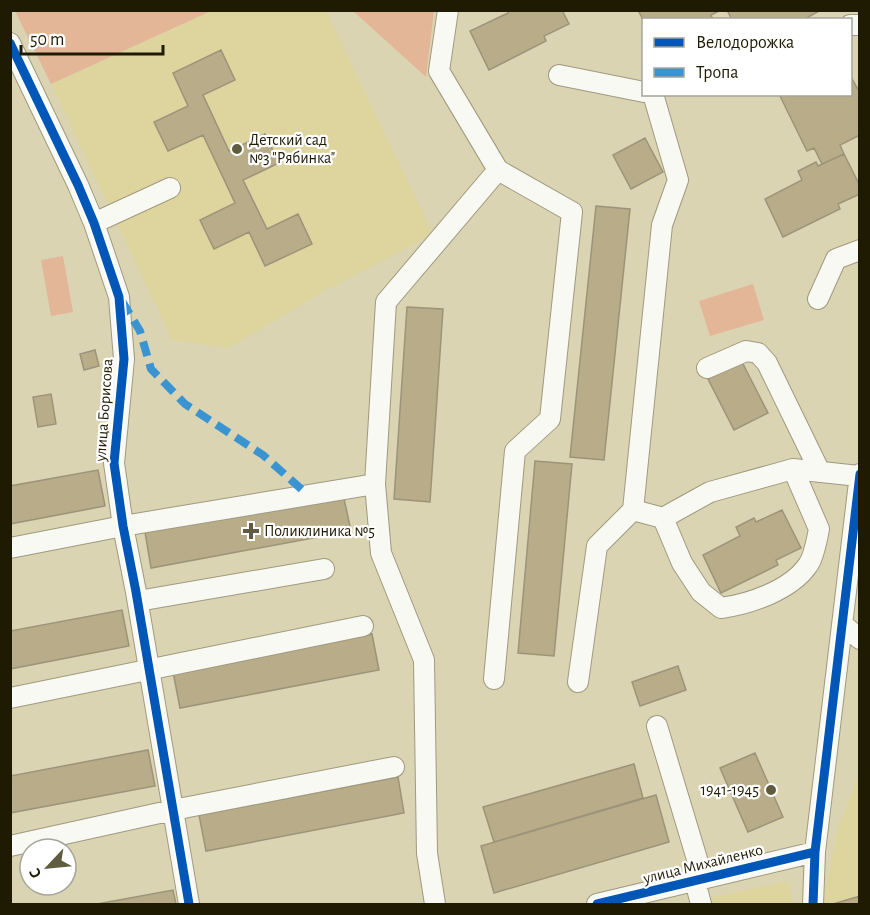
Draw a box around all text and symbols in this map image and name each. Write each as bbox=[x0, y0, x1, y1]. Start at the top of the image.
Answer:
scale bar bbox=[21, 18, 164, 56]
legend bbox=[642, 18, 852, 96]
text: 50 m bbox=[30, 31, 64, 49]
text: Велодорожка bbox=[696, 34, 794, 52]
text: Тропа bbox=[696, 64, 739, 82]
place label: Детский сад №3 "Рябинка" bbox=[249, 132, 335, 166]
marker: Детский сад №3 "Рябинка" bbox=[230, 142, 244, 156]
street label: улица Борисова bbox=[92, 358, 117, 463]
marker: Поликлиника №5 bbox=[242, 522, 260, 540]
place label: Поликлиника №5 bbox=[264, 523, 375, 539]
place label: 1941-1945 bbox=[700, 782, 759, 798]
marker: 1941-1945 bbox=[764, 783, 778, 797]
north arrow bbox=[18, 837, 78, 897]
street label: улица Михайленко bbox=[641, 841, 765, 888]
text: С bbox=[26, 866, 45, 881]

